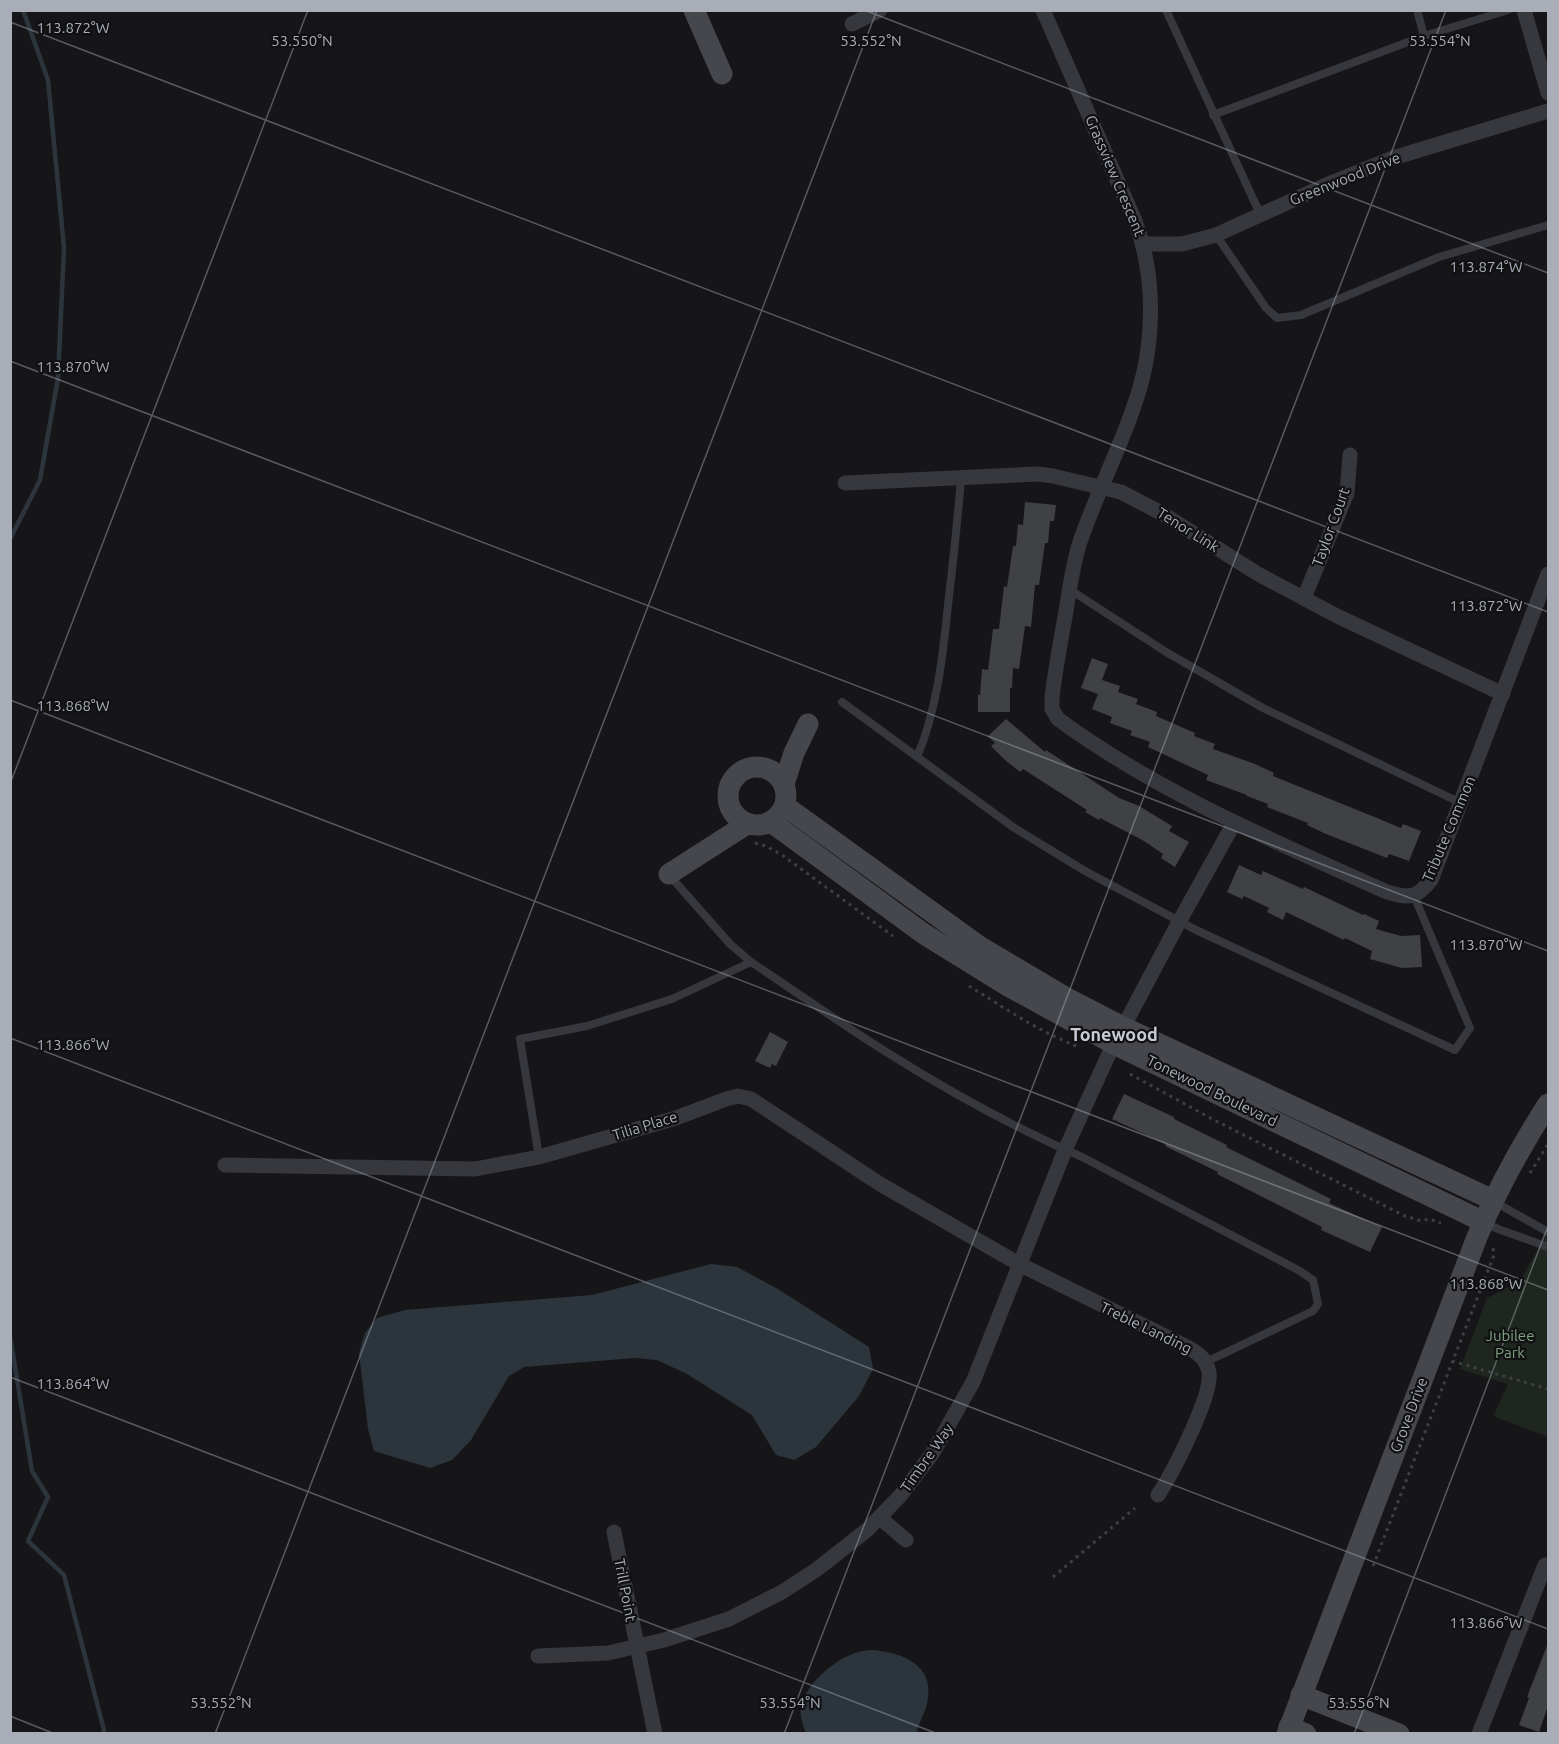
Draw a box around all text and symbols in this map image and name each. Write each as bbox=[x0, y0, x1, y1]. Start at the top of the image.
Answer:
text: 113.872°W bbox=[36, 19, 110, 36]
text: 53.550°N bbox=[271, 32, 333, 49]
text: 53.552°N bbox=[840, 32, 902, 49]
text: 53.554°N bbox=[1409, 32, 1471, 49]
street label: Grassview Crescent bbox=[1082, 113, 1149, 239]
street label: Greenwood Drive bbox=[1287, 149, 1403, 208]
text: 113.874°W bbox=[1449, 258, 1523, 275]
text: 113.870°W bbox=[36, 358, 110, 375]
street label: Taylor Court bbox=[1308, 485, 1353, 569]
street label: Tenor Link bbox=[1154, 504, 1223, 555]
text: 113.872°W bbox=[1449, 597, 1523, 614]
text: 113.868°W bbox=[36, 697, 110, 714]
street label: Tribute Common bbox=[1419, 773, 1478, 884]
text: 113.870°W bbox=[1449, 936, 1523, 953]
district label: Tonewood bbox=[1070, 1024, 1158, 1044]
text: 113.866°W bbox=[36, 1036, 110, 1053]
street label: Tonewood Boulevard bbox=[1144, 1052, 1280, 1130]
street label: Tilia Place bbox=[610, 1108, 679, 1143]
text: 113.868°W bbox=[1449, 1275, 1523, 1292]
street label: Treble Landing bbox=[1098, 1298, 1195, 1357]
park label: Jubilee Park bbox=[1486, 1327, 1534, 1361]
text: 113.864°W bbox=[36, 1375, 110, 1392]
street label: Grove Drive bbox=[1386, 1375, 1431, 1455]
street label: Timbre Way bbox=[897, 1420, 956, 1495]
street label: Trill Point bbox=[611, 1557, 640, 1623]
text: 113.866°W bbox=[1449, 1614, 1523, 1631]
text: 53.552°N bbox=[190, 1694, 252, 1711]
text: 53.554°N bbox=[759, 1694, 821, 1711]
text: 53.556°N bbox=[1328, 1694, 1390, 1711]

